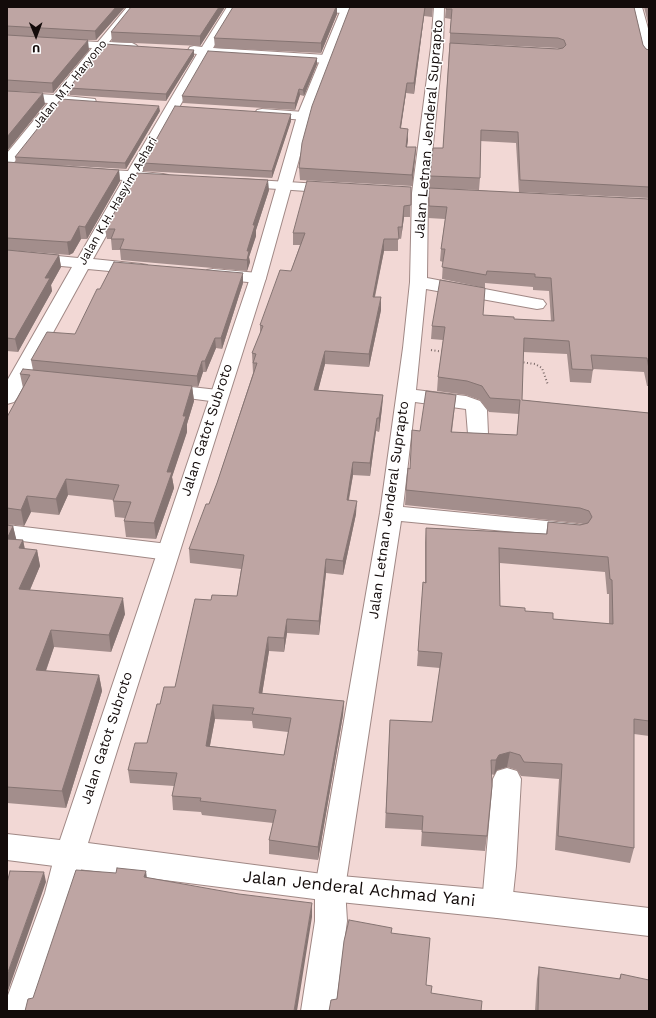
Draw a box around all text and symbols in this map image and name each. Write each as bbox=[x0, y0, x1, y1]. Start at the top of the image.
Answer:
north arrow bbox=[16, 16, 56, 56]
street label: Jalan Letnan Jenderal Suprapto bbox=[411, 19, 447, 239]
street label: Jalan M.T. Haryono bbox=[30, 37, 110, 131]
text: U bbox=[32, 42, 40, 55]
street label: Jalan K.H. Hasyim Ashari bbox=[75, 134, 161, 268]
street label: Jalan Gatot Subroto bbox=[178, 362, 236, 498]
street label: Jalan Letnan Jenderal Suprapto bbox=[365, 400, 413, 620]
street label: Jalan Gatot Subroto bbox=[78, 670, 136, 806]
street label: Jalan Jenderal Achmad Yani bbox=[242, 867, 476, 911]

